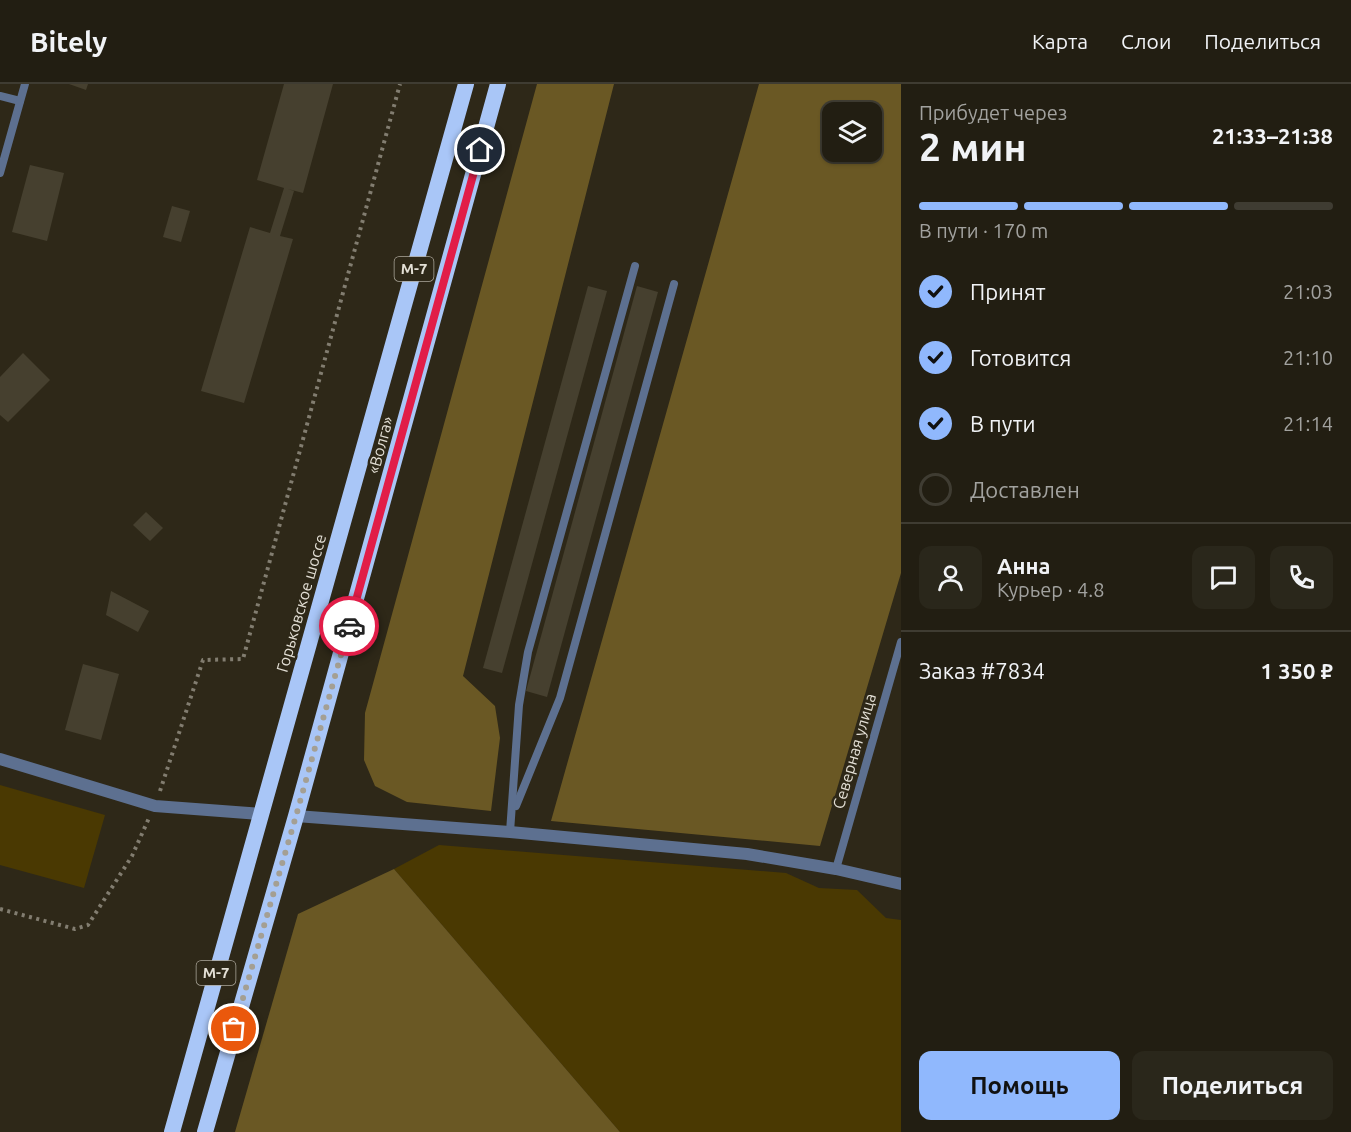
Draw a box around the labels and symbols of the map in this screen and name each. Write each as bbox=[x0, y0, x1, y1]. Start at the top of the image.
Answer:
pin bbox=[454, 124, 505, 175]
road number: М-7 bbox=[394, 257, 434, 281]
street label: «Волга» bbox=[364, 414, 396, 476]
street label: Горьковское шоссе bbox=[273, 532, 329, 674]
courier bbox=[319, 596, 379, 656]
street label: Северная улица bbox=[829, 691, 879, 811]
road number: М-7 bbox=[196, 961, 236, 985]
pin bbox=[208, 1003, 259, 1054]

